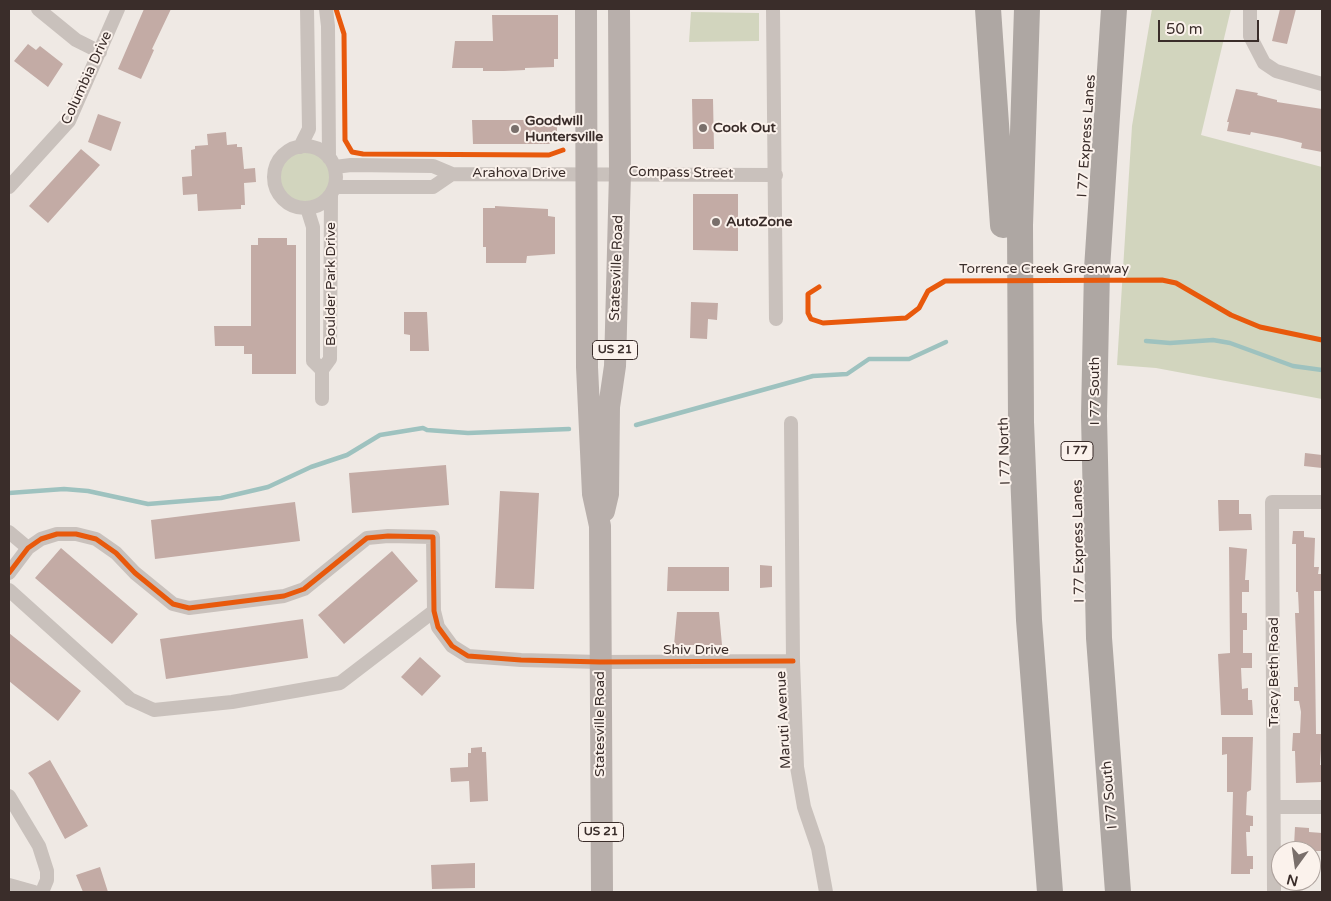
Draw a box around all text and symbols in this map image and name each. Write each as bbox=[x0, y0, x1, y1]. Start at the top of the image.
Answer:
scale bar bbox=[1161, 10, 1262, 42]
text: 50 m bbox=[1166, 20, 1203, 38]
street label: Columbia Drive bbox=[58, 29, 116, 127]
street label: I 77 Express Lanes bbox=[1074, 74, 1100, 198]
place label: Goodwill Huntersville bbox=[525, 113, 603, 146]
place label: Cook Out bbox=[713, 120, 776, 136]
marker: Cook Out bbox=[697, 122, 709, 134]
marker: Goodwill Huntersville bbox=[509, 123, 521, 135]
street label: Compass Street bbox=[629, 164, 733, 182]
street label: Arahova Drive bbox=[472, 165, 566, 181]
place label: AutoZone bbox=[726, 214, 792, 230]
street label: Statesville Road bbox=[607, 215, 627, 321]
marker: AutoZone bbox=[710, 216, 722, 228]
street label: Boulder Park Drive bbox=[323, 222, 339, 346]
street label: Torrence Creek Greenway bbox=[959, 261, 1129, 277]
road number: US 21 bbox=[592, 340, 638, 360]
street label: I 77 South bbox=[1087, 357, 1103, 425]
street label: I 77 North bbox=[995, 417, 1015, 485]
road number: I 77 bbox=[1061, 442, 1093, 461]
street label: I 77 Express Lanes bbox=[1070, 479, 1088, 603]
street label: Tracy Beth Road bbox=[1266, 617, 1282, 727]
street label: Shiv Drive bbox=[663, 642, 729, 658]
street label: Statesville Road bbox=[592, 671, 608, 777]
street label: Maruti Avenue bbox=[773, 671, 795, 769]
street label: I 77 South bbox=[1099, 760, 1121, 830]
road number: US 21 bbox=[578, 822, 624, 842]
north arrow bbox=[1271, 841, 1321, 891]
text: N bbox=[1285, 870, 1300, 890]

